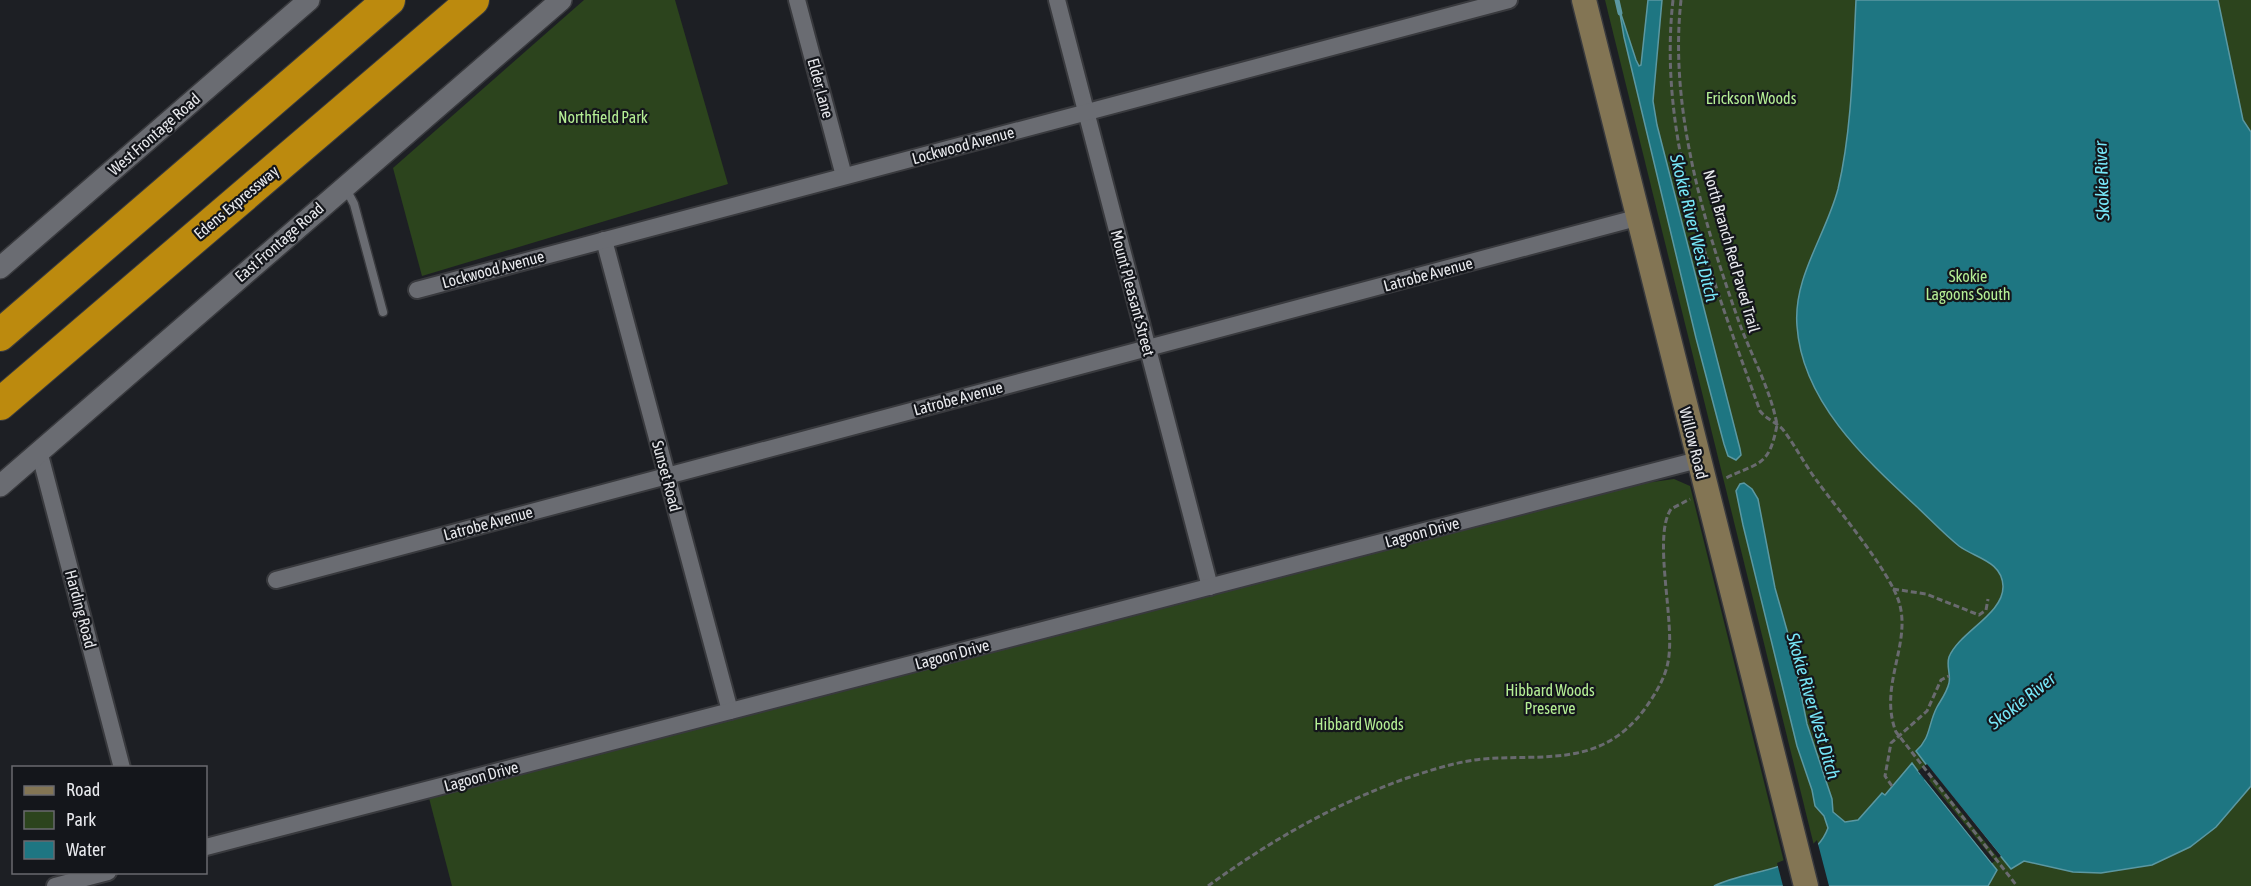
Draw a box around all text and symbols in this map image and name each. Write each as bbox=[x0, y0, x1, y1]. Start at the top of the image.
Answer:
street label: Elder Lane bbox=[804, 56, 838, 120]
street label: West Frontage Road bbox=[104, 89, 204, 179]
park label: Erickson Woods bbox=[1706, 89, 1797, 107]
park label: Northfield Park bbox=[558, 108, 648, 126]
street label: Lockwood Avenue bbox=[910, 123, 1016, 167]
water label: Skokie River bbox=[2090, 140, 2113, 222]
water label: Skokie River West Ditch bbox=[1666, 151, 1723, 304]
street label: Edens Expressway bbox=[190, 161, 283, 243]
street label: North Branch Red Paved Trail bbox=[1700, 168, 1764, 335]
street label: East Frontage Road bbox=[231, 199, 328, 286]
street label: Mount Pleasant Street bbox=[1107, 228, 1159, 358]
street label: Lockwood Avenue bbox=[440, 247, 546, 291]
street label: Latrobe Avenue bbox=[1381, 253, 1475, 295]
park label: Skokie Lagoons South bbox=[1925, 267, 2011, 304]
street label: Latrobe Avenue bbox=[911, 377, 1005, 419]
street label: Willow Road bbox=[1676, 405, 1712, 481]
street label: Sunset Road bbox=[649, 439, 685, 513]
street label: Latrobe Avenue bbox=[441, 502, 535, 544]
street label: Lagoon Drive bbox=[1383, 513, 1461, 552]
street label: Harding Road bbox=[61, 568, 100, 650]
water label: Skokie River West Ditch bbox=[1782, 629, 1845, 782]
street label: Lagoon Drive bbox=[913, 635, 991, 674]
water label: Skokie River bbox=[1983, 667, 2060, 734]
park label: Hibbard Woods Preserve bbox=[1505, 681, 1595, 717]
park label: Hibbard Woods bbox=[1314, 715, 1404, 733]
street label: Lagoon Drive bbox=[442, 757, 520, 796]
legend bbox=[12, 766, 207, 874]
text: Road bbox=[66, 779, 100, 800]
text: Park bbox=[66, 809, 96, 830]
text: Water bbox=[66, 839, 106, 860]

